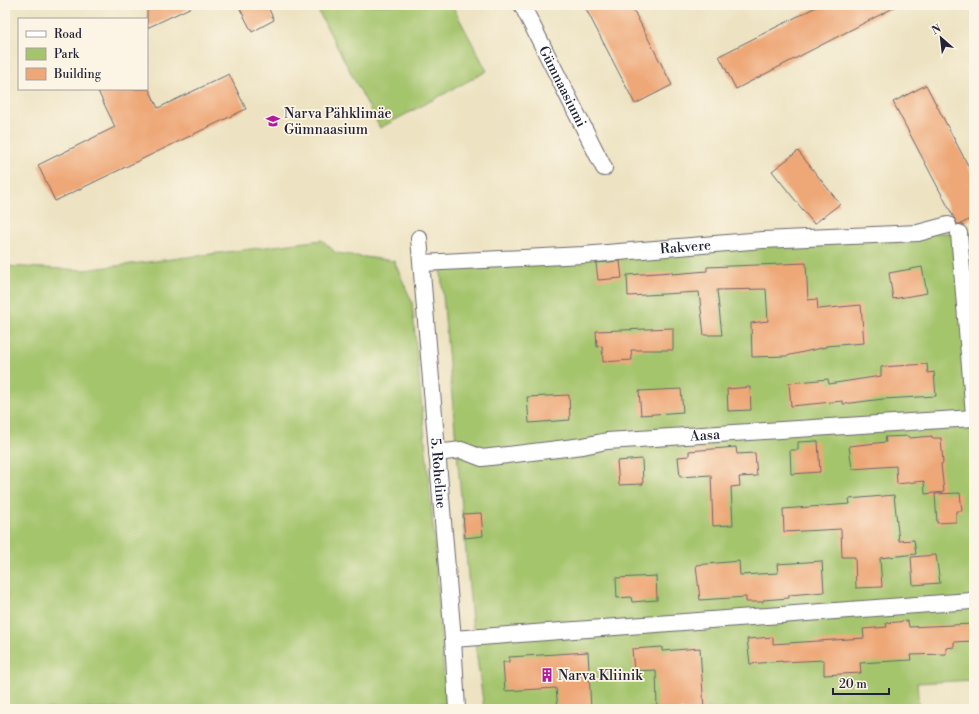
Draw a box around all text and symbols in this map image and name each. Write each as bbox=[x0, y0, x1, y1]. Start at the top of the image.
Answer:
legend bbox=[18, 18, 148, 90]
north arrow bbox=[921, 18, 961, 58]
text: N bbox=[930, 22, 944, 38]
text: Road bbox=[54, 27, 82, 42]
street label: Gümnaasiumi bbox=[534, 43, 590, 131]
text: Park bbox=[54, 47, 80, 62]
text: Building bbox=[53, 67, 102, 82]
place label: Narva Pähklimäe Gümnaasium bbox=[284, 105, 392, 139]
school or university icon: Narva Pähklimäe Gümnaasium bbox=[265, 113, 281, 129]
street label: Rakvere bbox=[659, 236, 712, 259]
street label: Aasa bbox=[688, 426, 722, 446]
street label: 5. Roheline bbox=[426, 437, 450, 509]
building icon: Narva Kliinik bbox=[539, 667, 555, 683]
place label: Narva Kliinik bbox=[558, 667, 643, 685]
scale bar bbox=[833, 670, 889, 696]
text: 20 m bbox=[839, 677, 867, 692]

